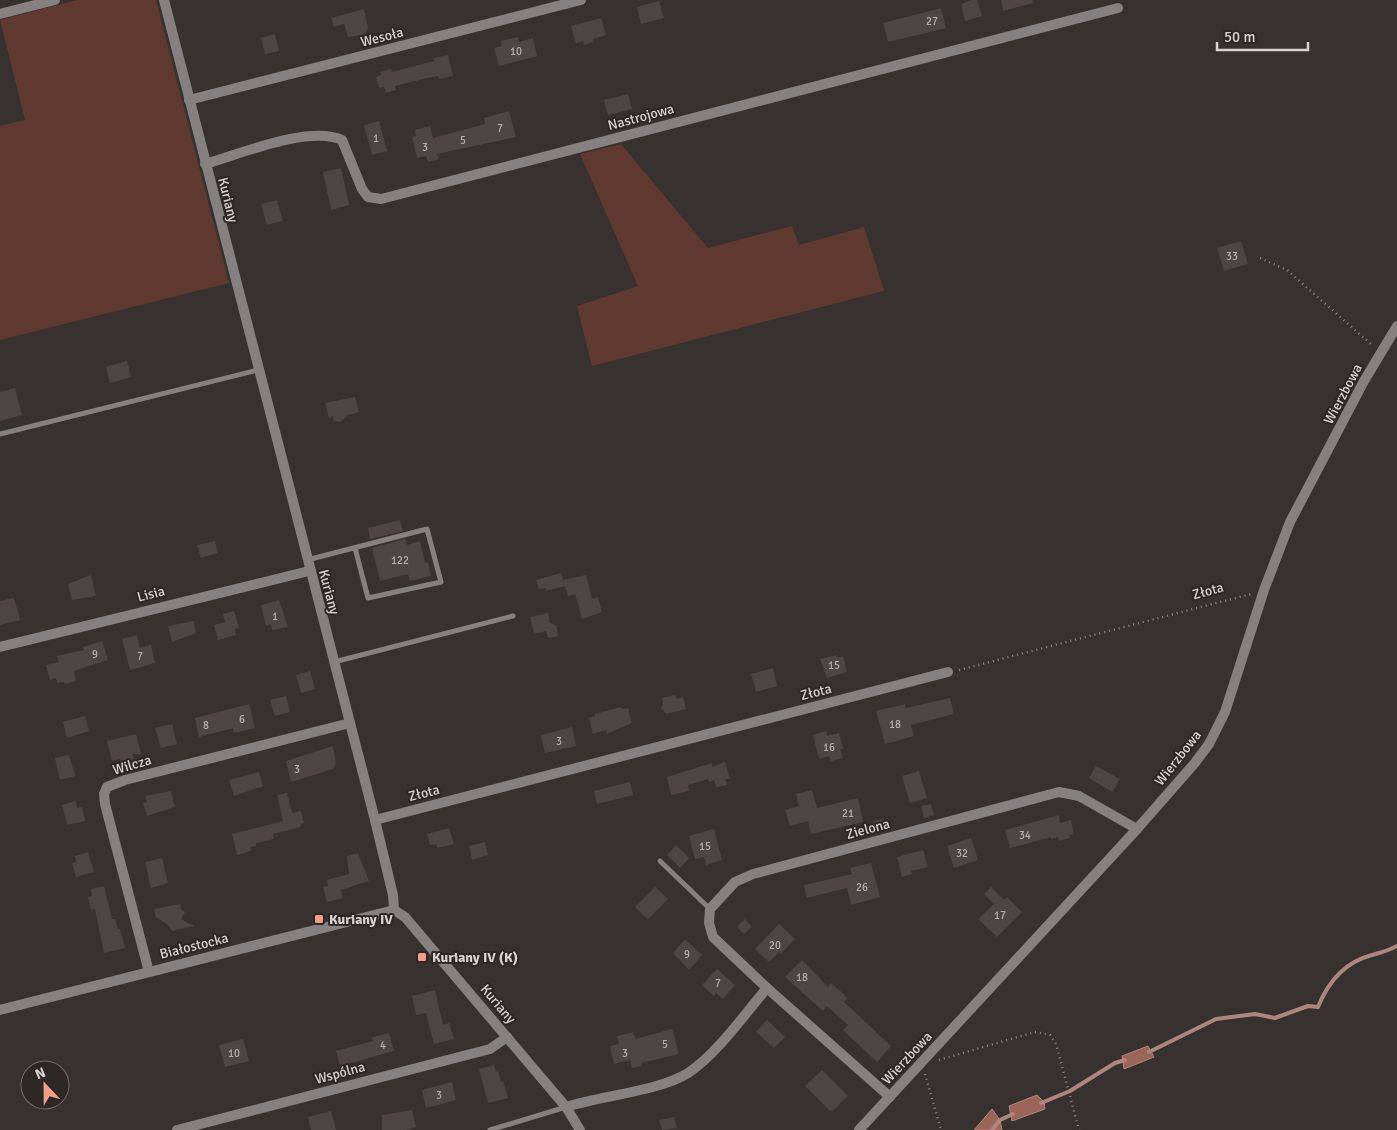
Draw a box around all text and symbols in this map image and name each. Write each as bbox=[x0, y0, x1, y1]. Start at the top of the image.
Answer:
house number: 27 bbox=[926, 15, 938, 28]
scale bar bbox=[1217, 20, 1308, 52]
street label: Wesoła bbox=[359, 23, 405, 51]
text: 50 m bbox=[1224, 28, 1255, 46]
house number: 10 bbox=[510, 45, 522, 58]
street label: Nastrojowa bbox=[606, 100, 676, 134]
house number: 7 bbox=[497, 122, 503, 135]
house number: 1 bbox=[373, 132, 379, 145]
house number: 5 bbox=[460, 134, 466, 147]
house number: 3 bbox=[422, 141, 428, 154]
street label: Kuriany bbox=[214, 176, 242, 225]
house number: 33 bbox=[1226, 250, 1238, 263]
street label: Wierzbowa bbox=[1320, 361, 1366, 427]
house number: 122 bbox=[391, 554, 409, 567]
street label: Kuriany bbox=[315, 568, 343, 617]
street label: Złota bbox=[1190, 579, 1226, 603]
street label: Lisia bbox=[135, 582, 167, 606]
house number: 1 bbox=[272, 610, 278, 623]
house number: 9 bbox=[92, 648, 98, 661]
house number: 7 bbox=[137, 650, 143, 663]
house number: 15 bbox=[828, 659, 840, 672]
street label: Złota bbox=[799, 680, 833, 704]
house number: 6 bbox=[239, 713, 245, 726]
house number: 18 bbox=[889, 718, 901, 731]
house number: 8 bbox=[203, 719, 209, 732]
street label: Wierzbowa bbox=[1151, 727, 1205, 789]
house number: 3 bbox=[556, 735, 562, 748]
house number: 16 bbox=[823, 741, 835, 754]
street label: Wilcza bbox=[111, 751, 153, 779]
house number: 3 bbox=[294, 763, 300, 776]
street label: Złota bbox=[407, 781, 441, 805]
house number: 21 bbox=[842, 807, 854, 820]
street label: Zielona bbox=[844, 815, 892, 843]
house number: 34 bbox=[1019, 829, 1031, 842]
house number: 15 bbox=[699, 840, 711, 853]
house number: 32 bbox=[956, 847, 968, 860]
house number: 26 bbox=[856, 881, 868, 894]
house number: 17 bbox=[994, 909, 1006, 922]
place label: Kuriany IV bbox=[329, 911, 393, 928]
marker: Kuriany IV bbox=[313, 913, 325, 925]
street label: Białostocka bbox=[158, 929, 230, 963]
house number: 20 bbox=[769, 939, 781, 952]
house number: 9 bbox=[684, 948, 690, 961]
place label: Kuriany IV (K) bbox=[432, 949, 518, 966]
marker: Kuriany IV (K) bbox=[416, 951, 428, 963]
house number: 18 bbox=[796, 971, 808, 984]
house number: 7 bbox=[715, 977, 721, 990]
street label: Kuriany bbox=[477, 981, 520, 1027]
street label: Wierzbowa bbox=[878, 1028, 936, 1088]
house number: 5 bbox=[662, 1038, 668, 1051]
house number: 4 bbox=[380, 1039, 386, 1052]
house number: 10 bbox=[228, 1047, 240, 1060]
house number: 3 bbox=[622, 1047, 628, 1060]
street label: Wspólna bbox=[313, 1058, 367, 1088]
north arrow bbox=[20, 1060, 70, 1110]
text: N bbox=[33, 1064, 48, 1083]
house number: 3 bbox=[436, 1089, 442, 1102]

